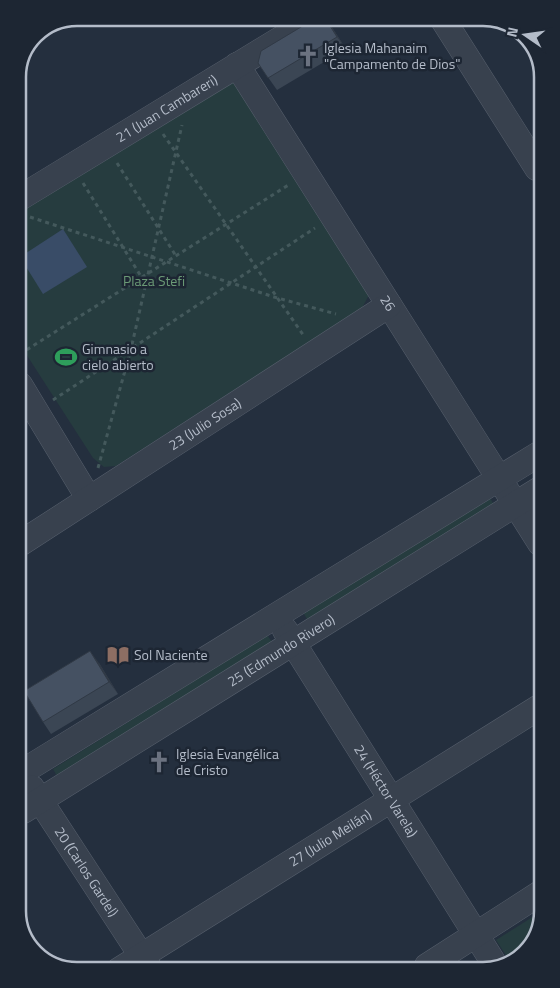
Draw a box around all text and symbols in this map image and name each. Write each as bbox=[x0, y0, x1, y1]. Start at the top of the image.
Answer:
north arrow bbox=[500, 10, 550, 60]
text: N bbox=[501, 25, 523, 39]
place label: Iglesia Mahanaim "Campamento de Dios" bbox=[324, 37, 460, 74]
church icon: Iglesia Mahanaim "Campamento de Dios" bbox=[295, 43, 321, 69]
street label: 21 (Juan Cambareri) bbox=[111, 69, 221, 147]
park label: Plaza Stefi bbox=[123, 270, 185, 291]
street label: 26 bbox=[375, 291, 402, 315]
place label: Gimnasio a cielo abierto bbox=[82, 338, 154, 375]
sports icon: Gimnasio a cielo abierto bbox=[53, 344, 79, 370]
street label: 23 (Julio Sosa) bbox=[164, 392, 245, 455]
street label: 25 (Edmundo Rivero) bbox=[223, 608, 339, 691]
library icon: Sol Naciente bbox=[105, 642, 131, 668]
place label: Sol Naciente bbox=[134, 644, 207, 665]
street label: 24 (Héctor Varela) bbox=[349, 740, 423, 841]
place label: Iglesia Evangélica de Cristo bbox=[176, 743, 279, 780]
church icon: Iglesia Evangélica de Cristo bbox=[146, 749, 172, 775]
street label: 27 (Julio Meilán) bbox=[284, 804, 375, 871]
street label: 20 (Carlos Gardel) bbox=[50, 822, 124, 921]

